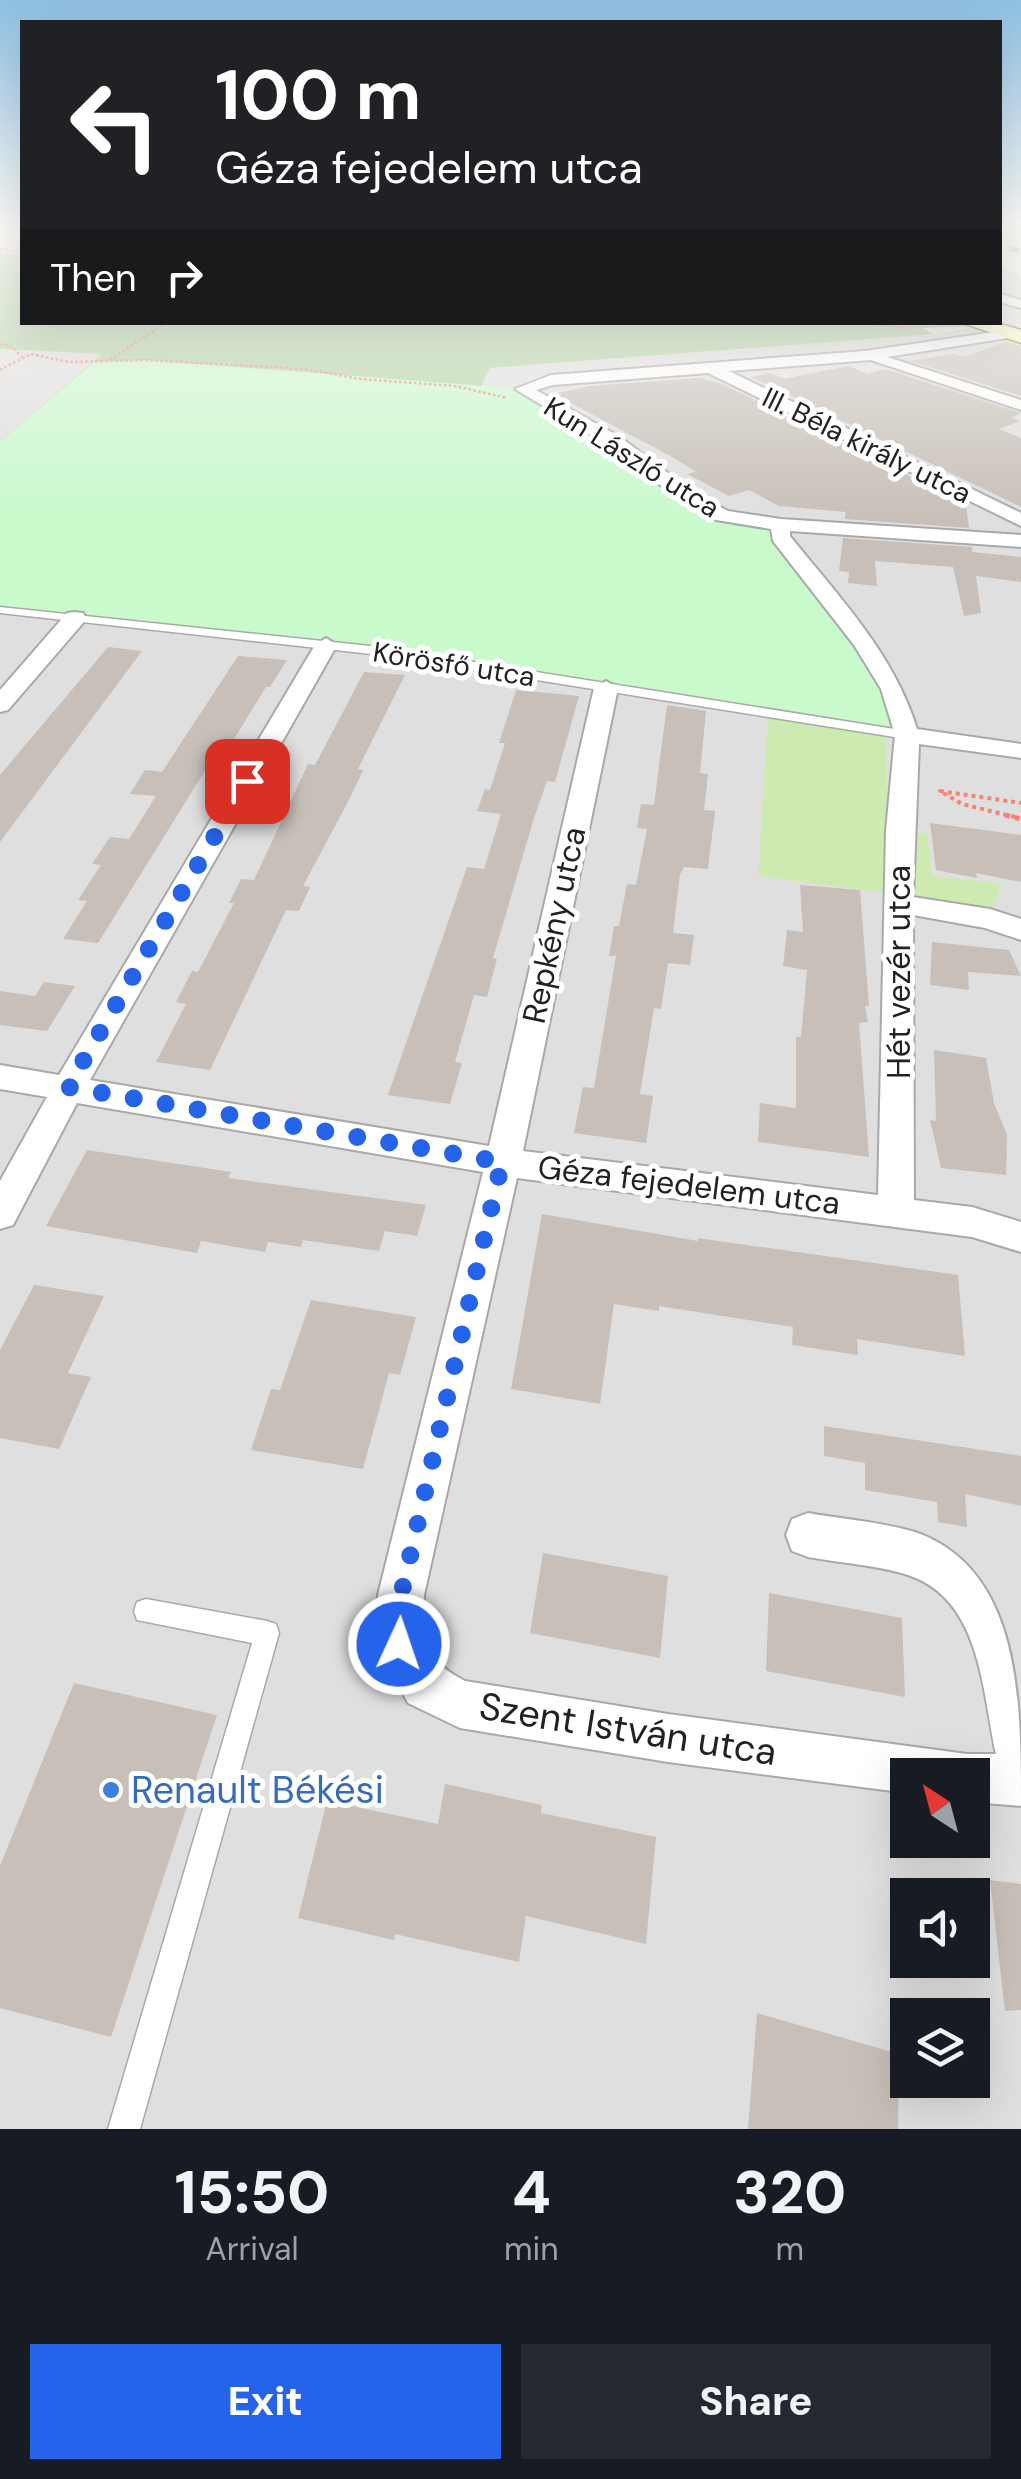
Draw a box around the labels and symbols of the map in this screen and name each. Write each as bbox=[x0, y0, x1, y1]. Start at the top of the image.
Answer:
street label: III. Béla király utca bbox=[756, 379, 977, 512]
street label: Kun László utca bbox=[537, 389, 727, 526]
street label: Körösfő utca bbox=[370, 633, 538, 696]
pin bbox=[205, 739, 290, 824]
street label: Repkény utca bbox=[513, 823, 595, 1027]
street label: Hét vezér utca bbox=[878, 865, 920, 1079]
street label: Géza fejedelem utca bbox=[536, 1146, 842, 1224]
position arrow bbox=[347, 1592, 451, 1696]
street label: Szent István utca bbox=[476, 1681, 780, 1777]
north arrow bbox=[890, 1758, 990, 1858]
place label: Renault Békési bbox=[131, 1765, 384, 1815]
marker: Renault Békési bbox=[100, 1779, 122, 1801]

